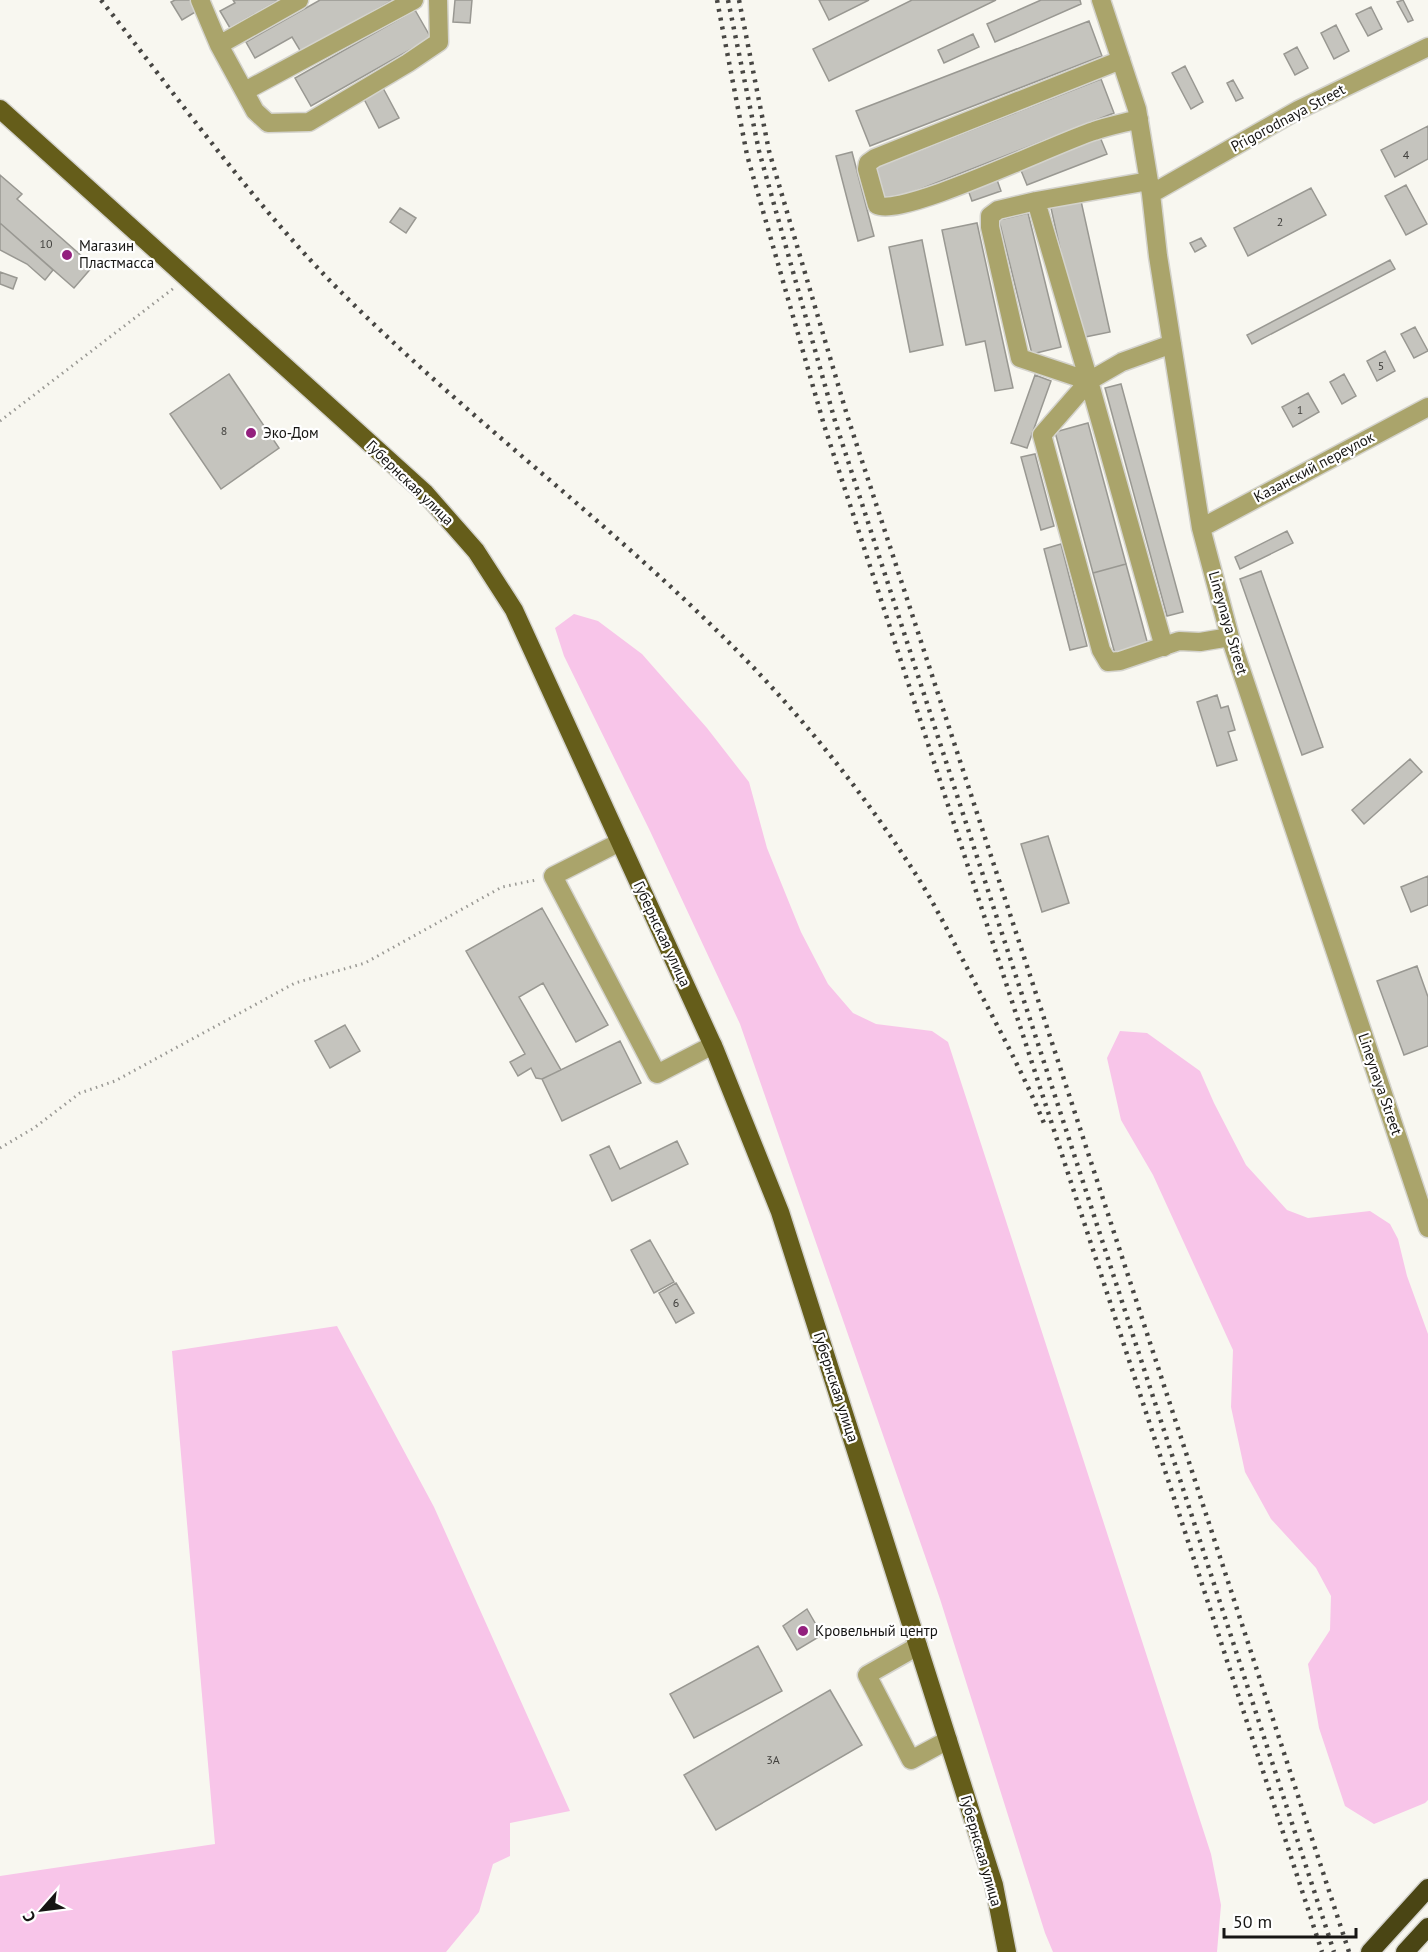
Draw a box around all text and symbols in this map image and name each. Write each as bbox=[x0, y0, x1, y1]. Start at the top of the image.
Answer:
street label: Prigorodnaya Street bbox=[1227, 79, 1348, 156]
house number: 4 bbox=[1403, 147, 1410, 162]
house number: 2 bbox=[1277, 214, 1283, 229]
house number: 10 bbox=[39, 236, 53, 251]
place label: Магазин Пластмасса bbox=[79, 236, 154, 272]
marker: Магазин Пластмасса bbox=[60, 248, 74, 262]
house number: 5 bbox=[1378, 358, 1384, 373]
house number: 1 bbox=[1297, 402, 1303, 417]
house number: 8 bbox=[221, 423, 227, 438]
place label: Эко-Дом bbox=[263, 423, 319, 442]
marker: Эко-Дом bbox=[244, 426, 258, 440]
street label: Казанский переулок bbox=[1250, 426, 1378, 506]
street label: Губернская улица bbox=[363, 436, 458, 529]
street label: Lineynaya Street bbox=[1205, 569, 1252, 677]
street label: Губернская улица bbox=[630, 878, 695, 990]
street label: Lineynaya Street bbox=[1354, 1030, 1407, 1137]
house number: 6 bbox=[673, 1295, 679, 1310]
street label: Губернская улица bbox=[810, 1329, 863, 1444]
place label: Кровельный центр bbox=[815, 1621, 938, 1640]
marker: Кровельный центр bbox=[796, 1624, 810, 1638]
house number: 3А bbox=[766, 1752, 780, 1767]
street label: Губернская улица bbox=[957, 1793, 1006, 1909]
north arrow bbox=[12, 1880, 72, 1940]
scale bar bbox=[1224, 1901, 1356, 1939]
text: С bbox=[18, 1908, 40, 1926]
text: 50 m bbox=[1233, 1910, 1272, 1933]

